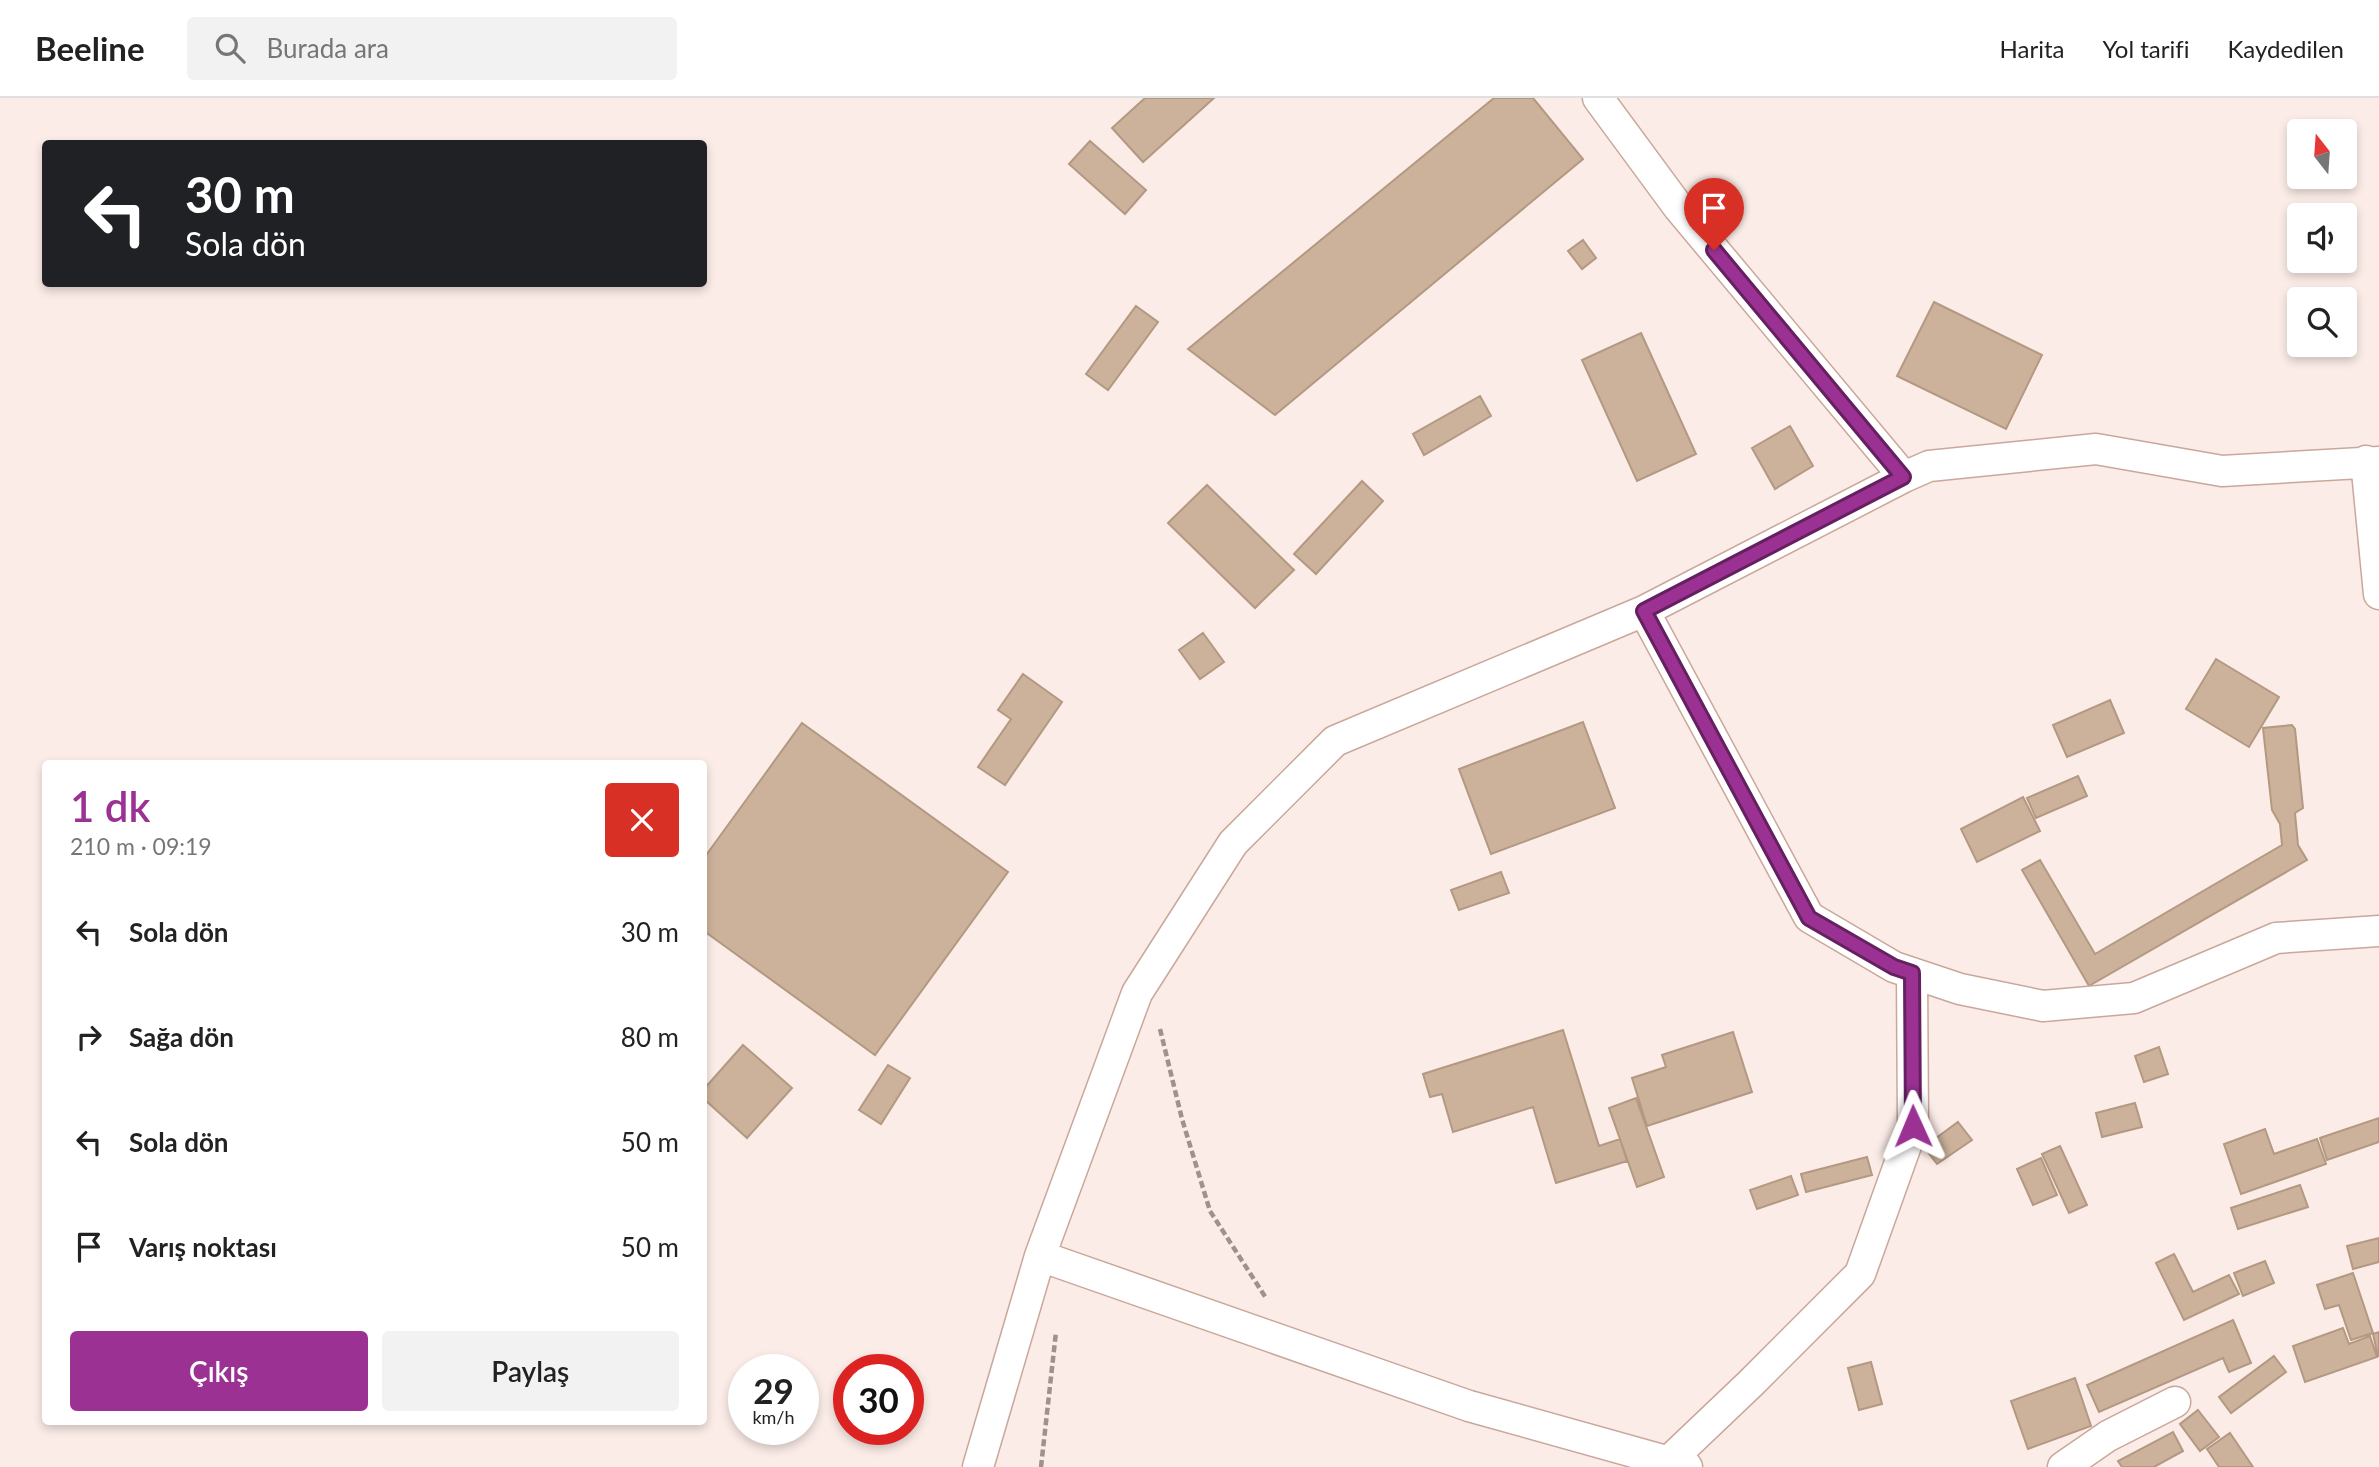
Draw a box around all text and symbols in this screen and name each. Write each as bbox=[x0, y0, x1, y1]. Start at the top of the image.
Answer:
search box bbox=[187, 17, 677, 80]
text: Beeline bbox=[35, 28, 145, 68]
icon: search bbox=[211, 29, 249, 67]
text: Burada ara bbox=[267, 32, 389, 64]
text: Harita bbox=[2000, 34, 2064, 63]
text: Yol tarifi bbox=[2102, 34, 2189, 63]
text: Kaydedilen bbox=[2227, 34, 2344, 63]
north arrow bbox=[2287, 119, 2357, 189]
map controls bbox=[2287, 119, 2357, 357]
text: 30 m bbox=[185, 165, 295, 223]
icon: left bbox=[70, 168, 161, 259]
pin bbox=[1684, 178, 1744, 250]
icon: arrive bbox=[1695, 189, 1733, 227]
button: sound bbox=[2287, 203, 2357, 273]
text: Sola dön bbox=[185, 224, 306, 263]
button: search bbox=[2287, 287, 2357, 357]
text: 1 dk bbox=[70, 781, 150, 831]
button: close bbox=[605, 783, 679, 857]
text: 210 m · 09:19 bbox=[70, 832, 212, 860]
icon: left bbox=[70, 913, 108, 951]
text: Sola dön bbox=[129, 916, 229, 948]
text: 30 m bbox=[621, 916, 679, 948]
icon: right bbox=[70, 1018, 108, 1056]
text: Sağa dön bbox=[129, 1021, 234, 1053]
text: 80 m bbox=[621, 1021, 679, 1053]
position arrow bbox=[1876, 1089, 1950, 1163]
icon: left bbox=[70, 1123, 108, 1161]
text: Sola dön bbox=[129, 1126, 229, 1158]
text: 50 m bbox=[621, 1126, 679, 1158]
icon: arrive bbox=[70, 1228, 108, 1266]
text: Varış noktası bbox=[129, 1231, 277, 1263]
text: 50 m bbox=[621, 1231, 679, 1263]
button: Çıkış bbox=[70, 1331, 368, 1411]
button: Paylaş bbox=[382, 1331, 679, 1411]
speed limit sign: 30 bbox=[833, 1354, 924, 1445]
text: 29 bbox=[753, 1369, 794, 1411]
text: km/h bbox=[752, 1406, 795, 1428]

